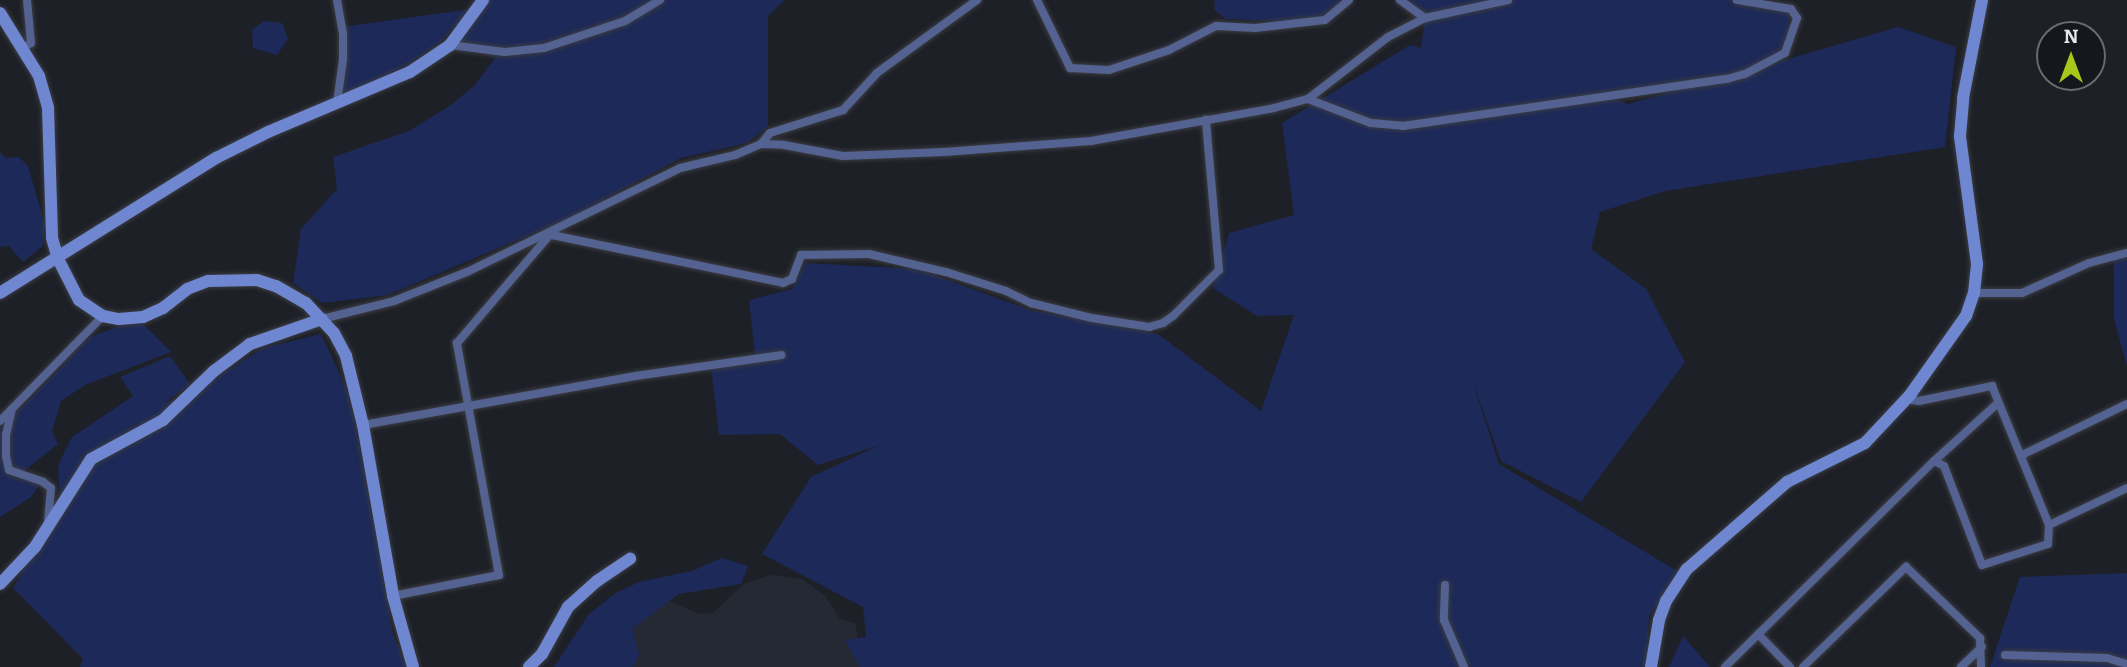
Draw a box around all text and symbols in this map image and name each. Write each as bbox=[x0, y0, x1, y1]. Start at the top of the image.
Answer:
north arrow bbox=[2036, 21, 2106, 91]
text: N bbox=[2064, 25, 2078, 48]

